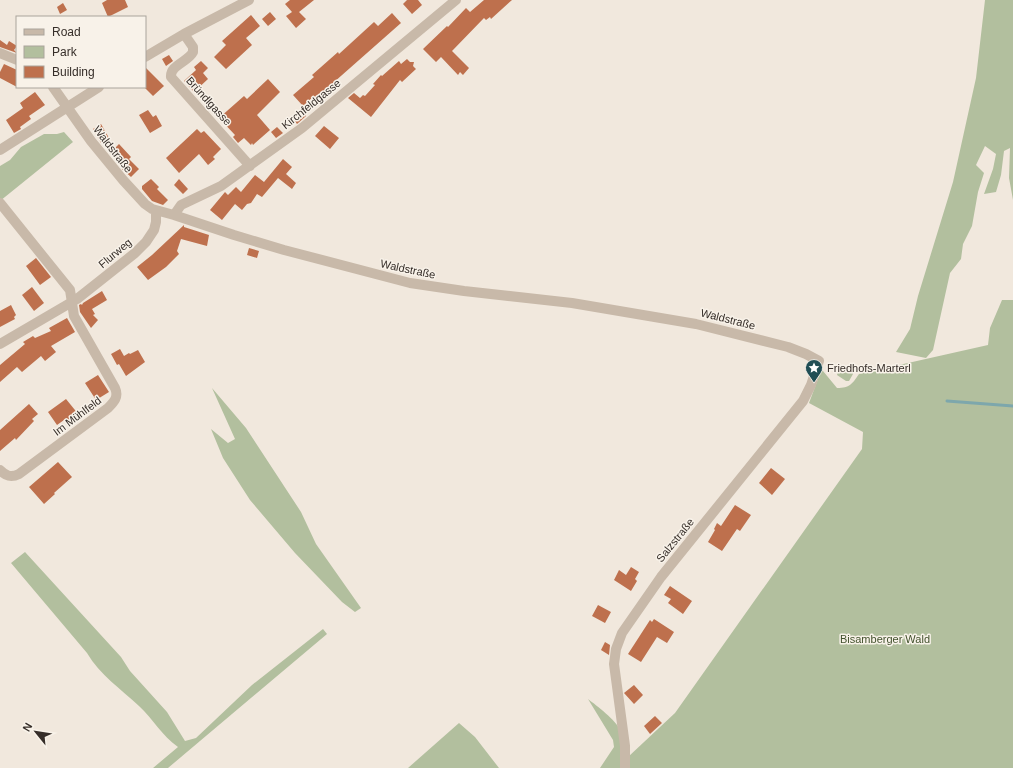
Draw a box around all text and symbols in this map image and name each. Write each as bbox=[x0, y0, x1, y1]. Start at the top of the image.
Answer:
legend bbox=[16, 16, 146, 88]
text: Road bbox=[52, 25, 81, 39]
text: Park bbox=[52, 45, 78, 59]
text: Building bbox=[52, 65, 95, 79]
street label: Bründlgasse bbox=[184, 74, 234, 128]
street label: Kirchfeldgasse bbox=[279, 77, 343, 131]
street label: Waldstraße bbox=[91, 123, 135, 175]
street label: Flurweg bbox=[96, 236, 134, 270]
street label: Waldstraße bbox=[379, 257, 437, 281]
street label: Waldstraße bbox=[699, 306, 757, 332]
place icon: Friedhofs-Marterl bbox=[804, 358, 824, 383]
place label: Friedhofs-Marterl bbox=[827, 362, 911, 374]
street label: Im Mühlfeld bbox=[51, 394, 103, 438]
street label: Salzstraße bbox=[654, 516, 696, 564]
park label: Bisamberger Wald bbox=[840, 633, 930, 645]
north arrow bbox=[16, 712, 56, 752]
text: N bbox=[20, 721, 35, 733]

